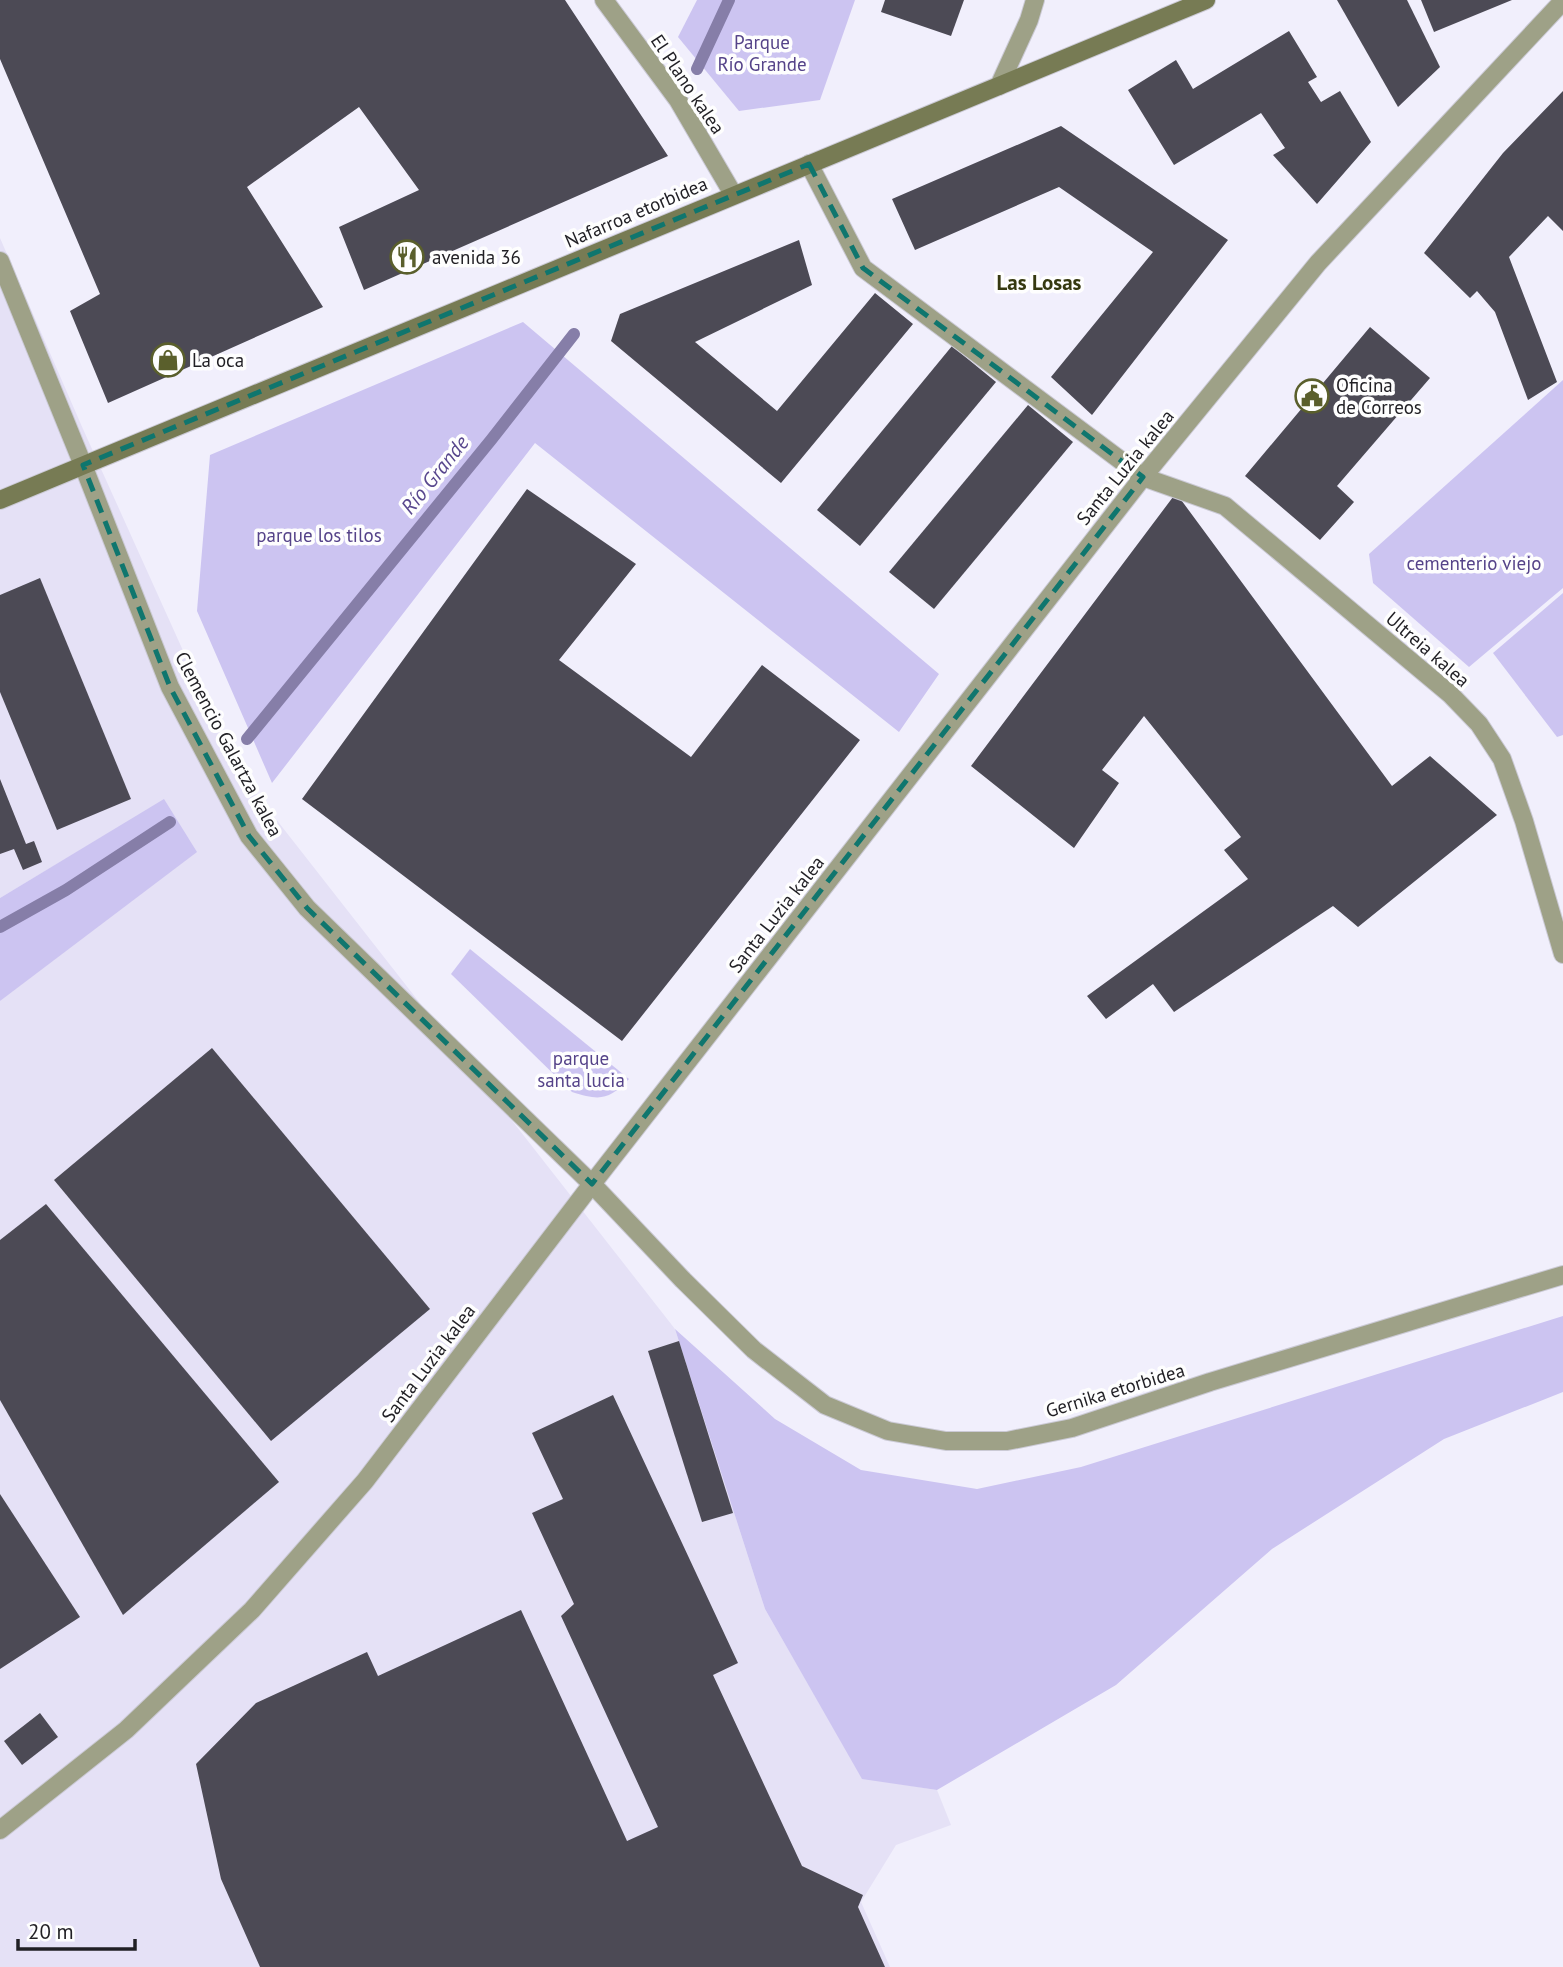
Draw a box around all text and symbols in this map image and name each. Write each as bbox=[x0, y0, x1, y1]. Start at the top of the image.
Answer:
street label: El Plano kalea bbox=[646, 30, 730, 138]
park label: Parque Río Grande bbox=[717, 30, 807, 76]
street label: Nafarroa etorbidea bbox=[561, 171, 711, 253]
restaurant icon: avenida 36 bbox=[388, 238, 426, 276]
place label: avenida 36 bbox=[432, 245, 521, 269]
district label: Las Losas bbox=[997, 269, 1082, 296]
shop icon: La oca bbox=[149, 341, 187, 379]
place label: La oca bbox=[192, 348, 244, 372]
place label: Oficina de Correos bbox=[1336, 373, 1422, 419]
public building icon: Oficina de Correos bbox=[1293, 377, 1331, 415]
street label: Santa Luzia kalea bbox=[1071, 404, 1179, 530]
water label: Río Grande bbox=[395, 430, 475, 520]
park label: parque los tilos bbox=[256, 523, 382, 547]
park label: cementerio viejo bbox=[1407, 551, 1541, 575]
street label: Ultreia kalea bbox=[1381, 606, 1475, 692]
street label: Clemencio Galartza kalea bbox=[170, 647, 288, 841]
street label: Santa Luzia kalea bbox=[723, 851, 829, 977]
park label: parque santa lucia bbox=[537, 1046, 625, 1092]
street label: Santa Luzia kalea bbox=[376, 1299, 480, 1427]
street label: Gernika etorbidea bbox=[1043, 1357, 1187, 1423]
scale bar bbox=[18, 1908, 135, 1952]
text: 20 m bbox=[28, 1918, 74, 1945]

